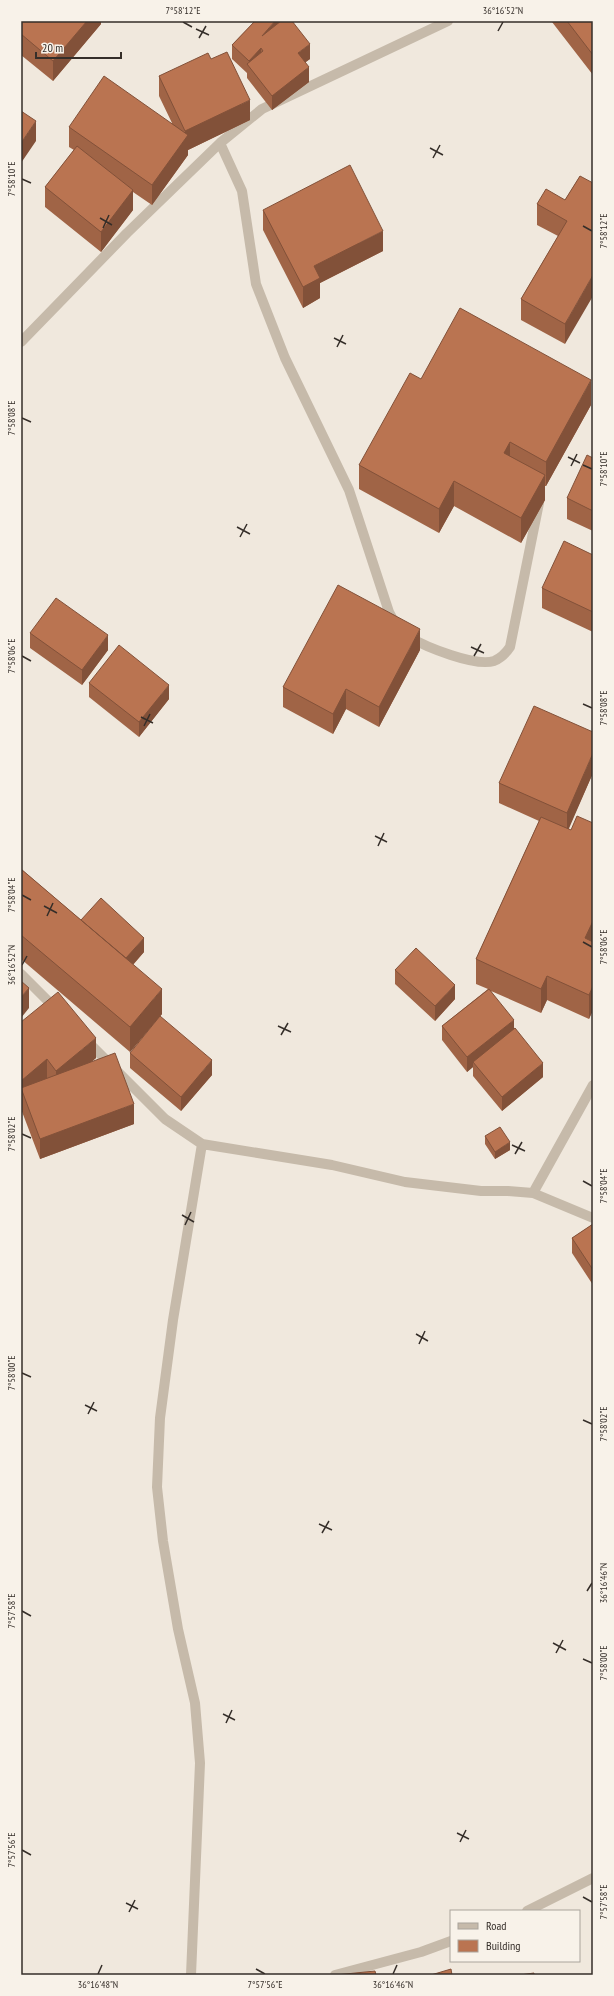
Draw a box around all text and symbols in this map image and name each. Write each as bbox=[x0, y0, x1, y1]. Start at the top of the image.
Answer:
text: 7°58'12"E bbox=[166, 4, 200, 17]
text: 36°16'52"N bbox=[483, 4, 523, 17]
scale bar bbox=[36, 34, 121, 60]
text: 20 m bbox=[42, 40, 63, 55]
text: 7°58'10"E bbox=[5, 162, 18, 196]
text: 7°58'12"E bbox=[597, 214, 610, 248]
text: 7°58'08"E bbox=[5, 401, 18, 435]
text: 7°58'10"E bbox=[597, 452, 610, 486]
text: 7°58'06"E bbox=[5, 639, 18, 673]
text: 7°58'08"E bbox=[597, 691, 610, 725]
text: 7°58'04"E bbox=[5, 878, 18, 912]
text: 7°58'06"E bbox=[597, 930, 610, 964]
text: 36°16'52"N bbox=[5, 945, 18, 985]
text: 7°58'02"E bbox=[5, 1117, 18, 1151]
text: 7°58'04"E bbox=[597, 1169, 610, 1203]
text: 7°58'00"E bbox=[5, 1356, 18, 1390]
text: 7°58'02"E bbox=[597, 1407, 610, 1441]
text: 36°16'46"N bbox=[597, 1563, 610, 1603]
text: 7°57'58"E bbox=[5, 1594, 18, 1628]
text: 7°58'00"E bbox=[597, 1646, 610, 1680]
text: 7°57'56"E bbox=[5, 1833, 18, 1867]
text: 7°57'58"E bbox=[597, 1885, 610, 1919]
legend bbox=[450, 1910, 580, 1962]
text: Road bbox=[486, 1918, 506, 1933]
text: Building bbox=[486, 1938, 521, 1953]
text: 36°16'48"N bbox=[78, 1978, 118, 1991]
text: 7°57'56"E bbox=[248, 1978, 282, 1991]
text: 36°16'46"N bbox=[373, 1978, 413, 1991]

